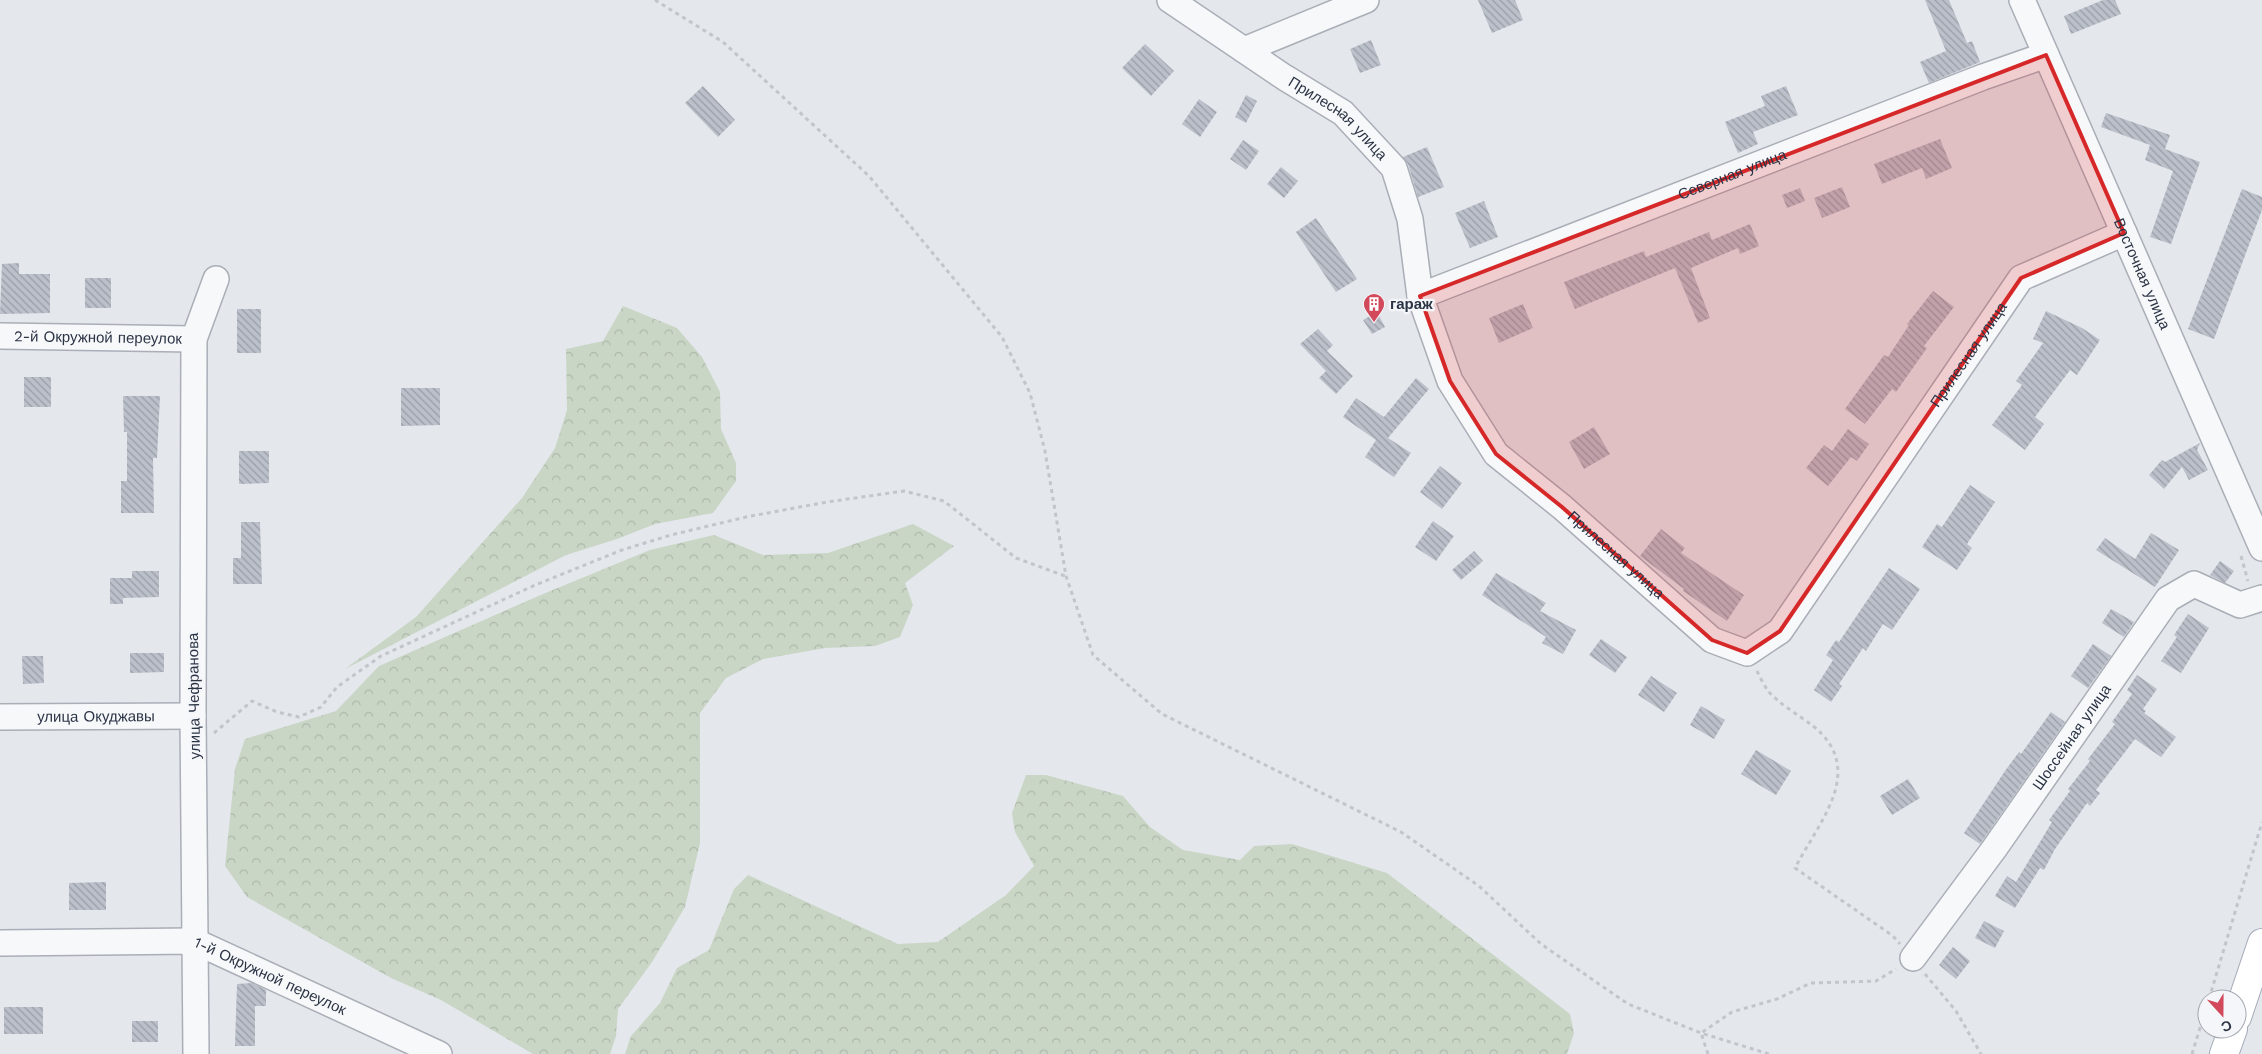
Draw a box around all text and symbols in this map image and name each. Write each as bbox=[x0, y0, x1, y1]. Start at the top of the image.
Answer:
street label: Прилесная улица bbox=[1285, 73, 1391, 164]
street label: Северная улица bbox=[1675, 145, 1790, 204]
street label: Восточная улица bbox=[2110, 216, 2174, 333]
building icon: гараж bbox=[1362, 292, 1386, 323]
place label: гараж bbox=[1390, 295, 1433, 313]
street label: Прилесная улица bbox=[1927, 298, 2011, 411]
street label: 2-й Окружной переулок bbox=[14, 327, 183, 348]
street label: Прилесная улица bbox=[1564, 507, 1669, 603]
street label: улица Чефранова bbox=[184, 632, 204, 759]
street label: Шоссейная улица bbox=[2029, 680, 2115, 794]
street label: улица Окуджавы bbox=[37, 707, 155, 726]
street label: 1-й Окружной переулок bbox=[191, 933, 349, 1019]
north arrow bbox=[2197, 989, 2247, 1039]
text: С bbox=[2219, 1017, 2234, 1035]

